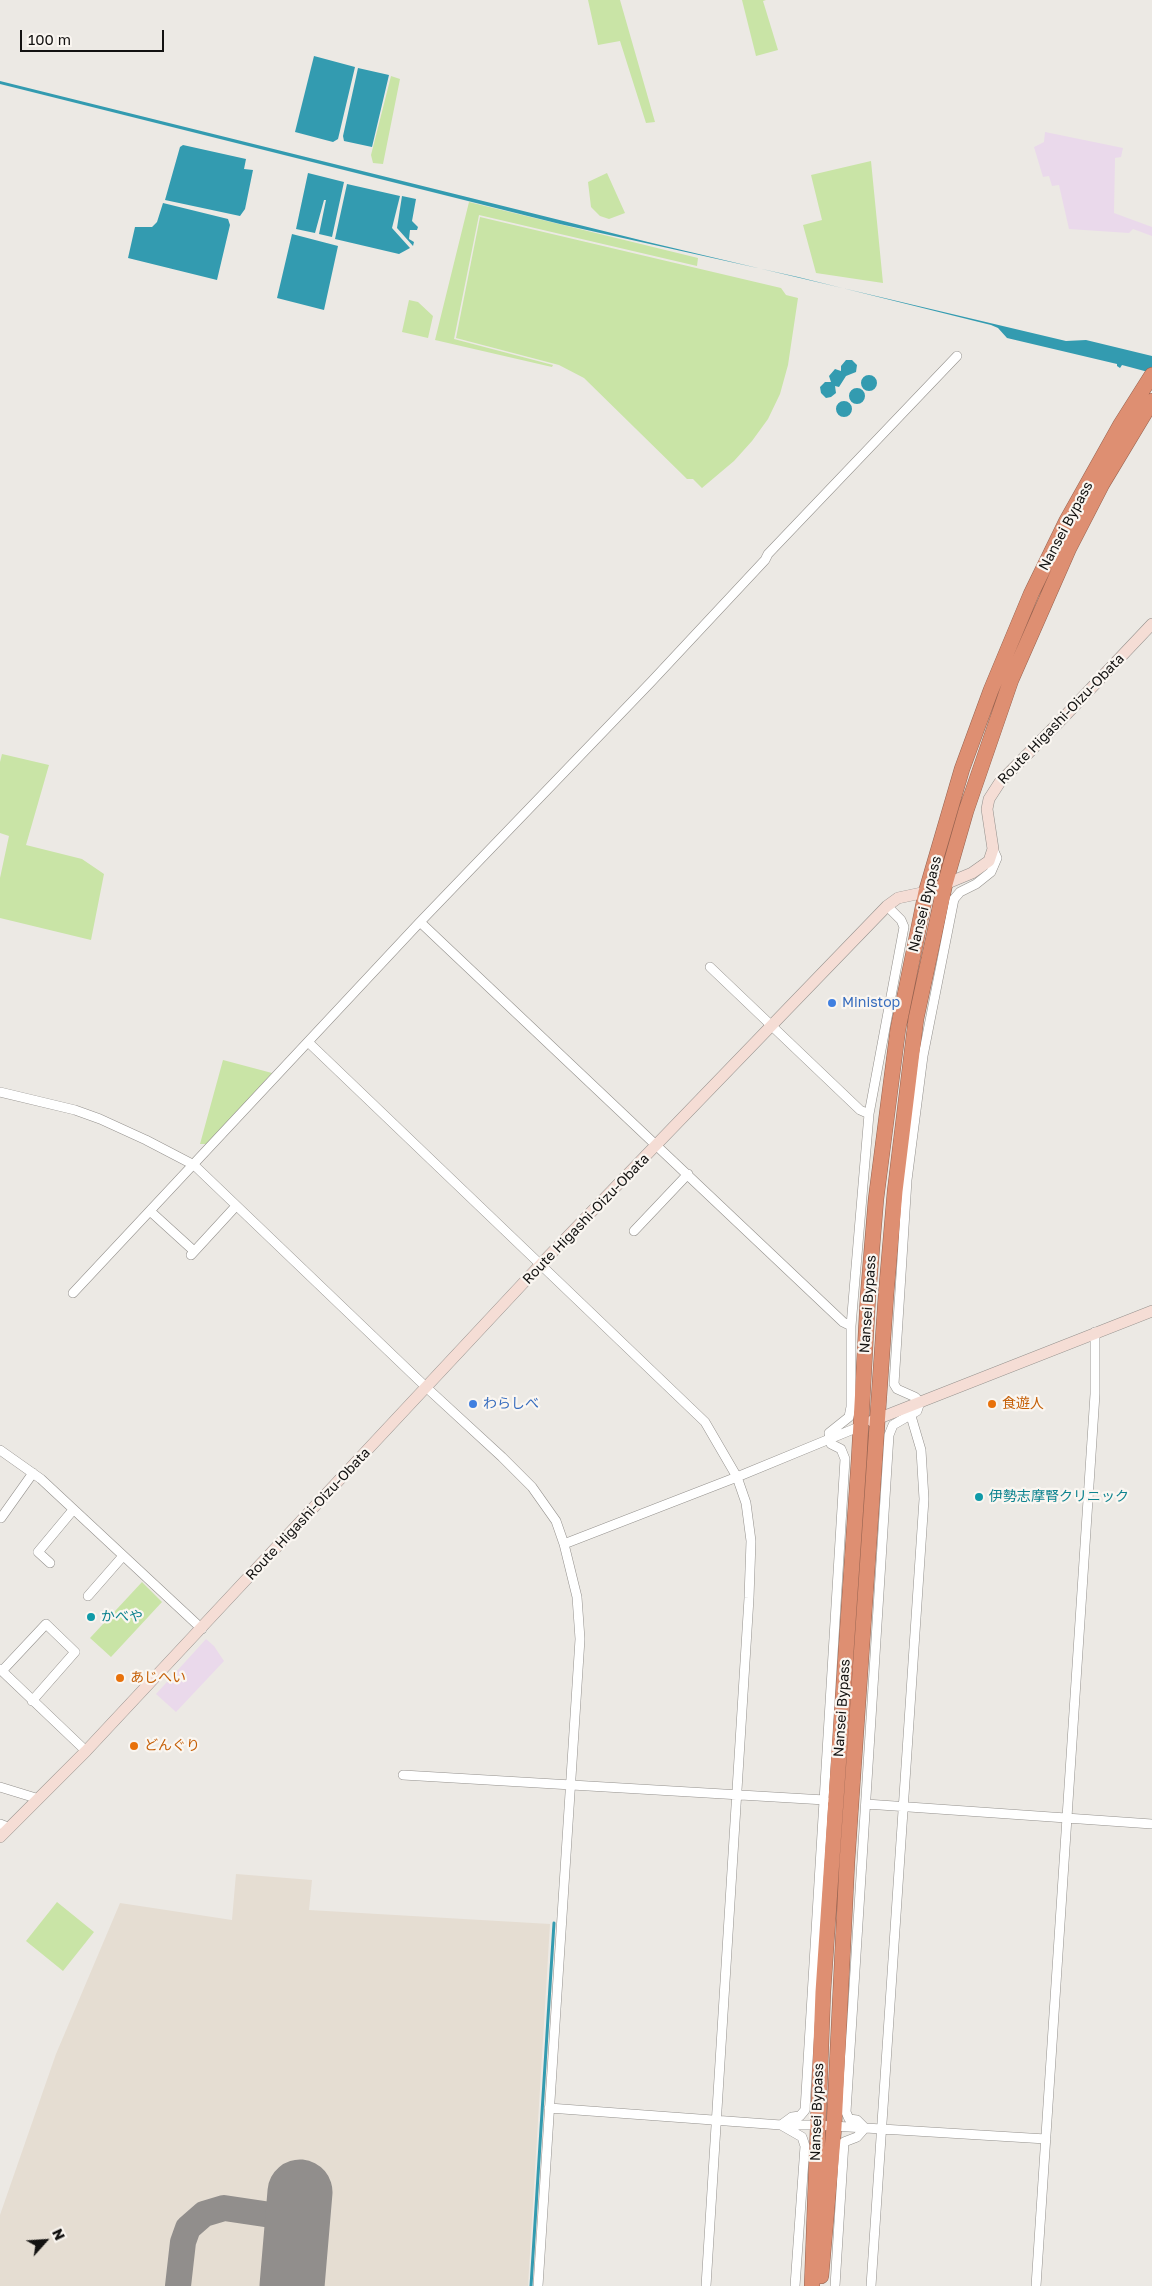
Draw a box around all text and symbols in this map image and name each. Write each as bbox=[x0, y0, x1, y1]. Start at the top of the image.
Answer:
scale bar bbox=[22, 20, 166, 52]
text: 100 m bbox=[28, 30, 71, 48]
street label: Nansei Bypass bbox=[1035, 479, 1097, 573]
street label: Route Higashi-Oizu-Obata bbox=[994, 650, 1128, 788]
street label: Nansei Bypass bbox=[905, 854, 945, 954]
place label: Ministop bbox=[842, 995, 900, 1011]
marker: Ministop bbox=[826, 997, 838, 1009]
street label: Route Higashi-Oizu-Obata bbox=[519, 1150, 653, 1288]
street label: Nansei Bypass bbox=[856, 1254, 880, 1354]
place label: わらしべ bbox=[483, 1396, 539, 1412]
place label: 食遊人 bbox=[1002, 1396, 1044, 1412]
marker: わらしべ bbox=[467, 1398, 479, 1410]
marker: 食遊人 bbox=[986, 1398, 998, 1410]
street label: Route Higashi-Oizu-Obata bbox=[242, 1444, 374, 1584]
place label: 伊勢志摩腎クリニック bbox=[989, 1489, 1129, 1505]
marker: 伊勢志摩腎クリニック bbox=[973, 1491, 985, 1503]
place label: かべや bbox=[101, 1609, 143, 1625]
marker: かべや bbox=[85, 1611, 97, 1623]
street label: Nansei Bypass bbox=[830, 1658, 854, 1758]
place label: あじへい bbox=[130, 1670, 186, 1686]
marker: あじへい bbox=[114, 1672, 126, 1684]
place label: どんぐり bbox=[144, 1738, 200, 1754]
marker: どんぐり bbox=[128, 1740, 140, 1752]
street label: Nansei Bypass bbox=[807, 2063, 827, 2161]
north arrow bbox=[20, 2216, 70, 2266]
text: N bbox=[49, 2226, 69, 2243]

